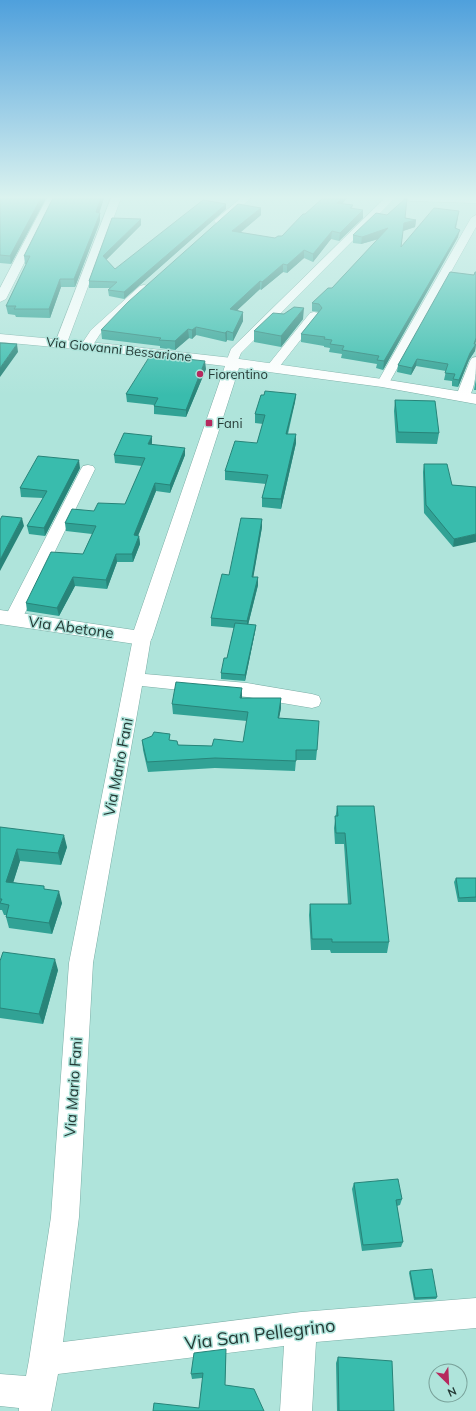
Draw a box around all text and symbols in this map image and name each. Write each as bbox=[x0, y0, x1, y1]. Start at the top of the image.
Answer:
street label: Via Giovanni Bessarione bbox=[46, 333, 192, 365]
place label: Fiorentino bbox=[208, 366, 268, 382]
marker: Fiorentino bbox=[195, 369, 205, 379]
place label: Fani bbox=[217, 415, 243, 431]
marker: Fani bbox=[204, 418, 214, 428]
street label: Via Abetone bbox=[27, 612, 115, 642]
street label: Via Mario Fani bbox=[99, 716, 137, 818]
street label: Via Mario Fani bbox=[60, 1037, 86, 1137]
street label: Via San Pellegrino bbox=[183, 1313, 337, 1355]
north arrow bbox=[428, 1363, 468, 1403]
text: N bbox=[445, 1384, 459, 1400]

